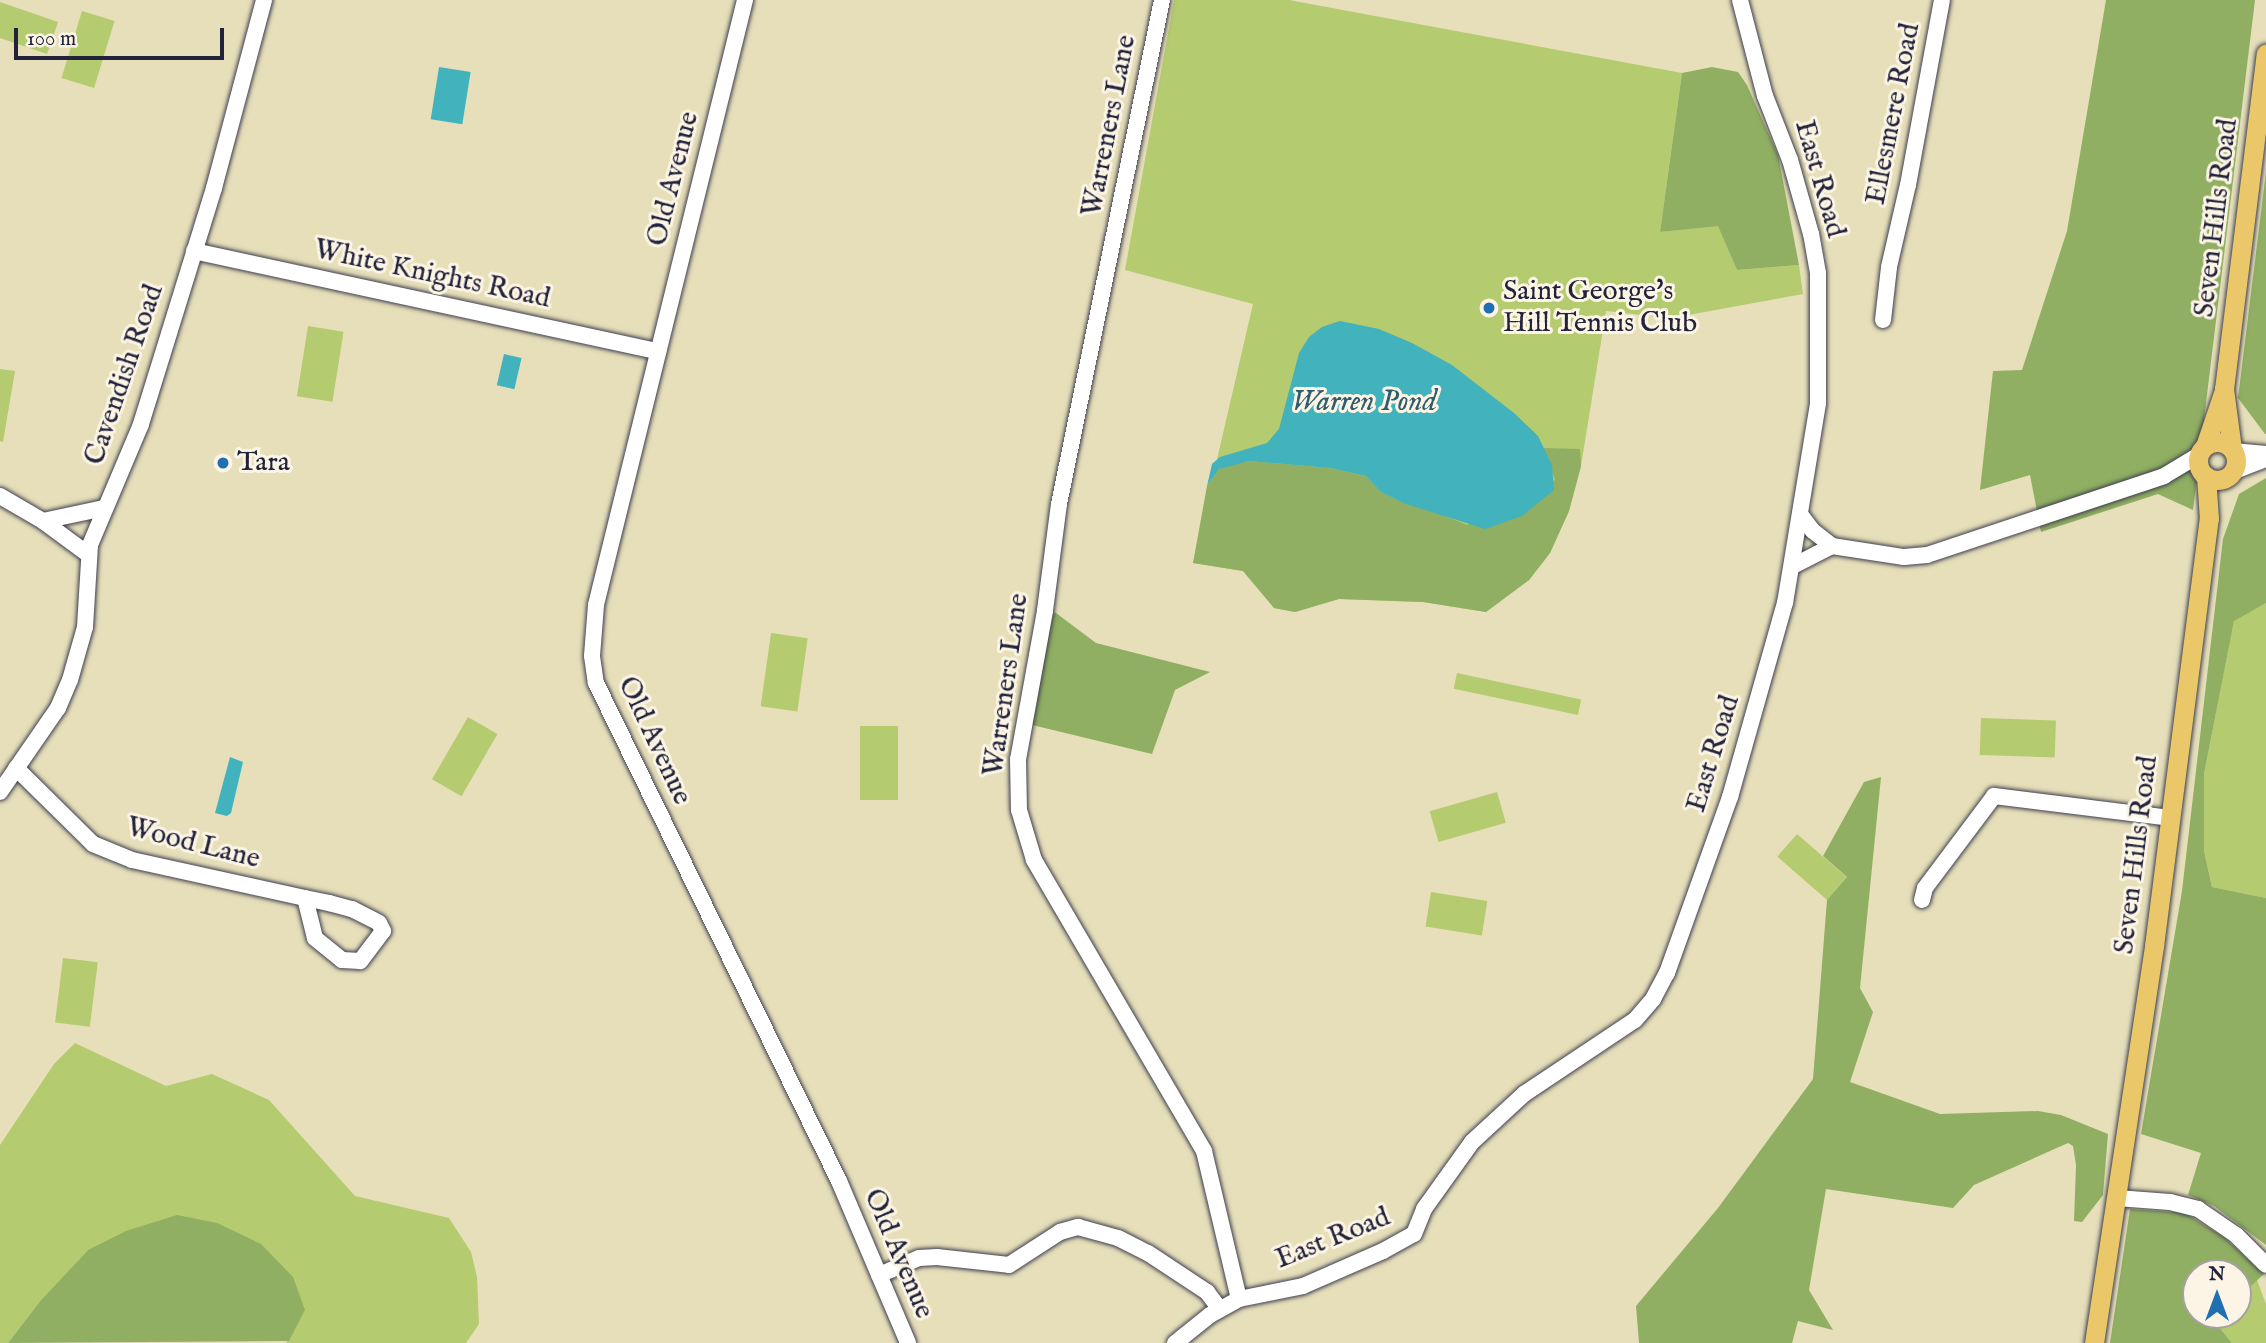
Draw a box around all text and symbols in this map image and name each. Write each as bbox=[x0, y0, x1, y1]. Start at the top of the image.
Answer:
scale bar bbox=[18, 14, 228, 58]
street label: Ellesmere Road bbox=[1860, 20, 1928, 208]
text: 100 m bbox=[27, 26, 76, 53]
street label: Warreners Lane bbox=[1076, 32, 1144, 220]
street label: Old Avenue bbox=[641, 108, 707, 250]
street label: East Road bbox=[1786, 117, 1852, 241]
street label: Seven Hills Road bbox=[2188, 117, 2246, 319]
street label: White Knights Road bbox=[311, 234, 553, 316]
place label: Saint George's Hill Tennis Club bbox=[1503, 275, 1697, 341]
street label: Cavendish Road bbox=[78, 280, 172, 470]
marker: Saint George's Hill Tennis Club bbox=[1481, 300, 1497, 316]
water label: Warren Pond bbox=[1291, 384, 1437, 420]
place label: Tara bbox=[237, 446, 290, 480]
marker: Tara bbox=[215, 455, 231, 471]
street label: Warreners Lane bbox=[978, 591, 1036, 779]
street label: Old Avenue bbox=[610, 672, 698, 810]
street label: East Road bbox=[1680, 692, 1748, 816]
street label: Seven Hills Road bbox=[2108, 754, 2166, 956]
street label: Wood Lane bbox=[123, 811, 263, 877]
street label: Old Avenue bbox=[856, 1184, 940, 1324]
street label: East Road bbox=[1271, 1201, 1395, 1277]
north arrow bbox=[2182, 1259, 2252, 1329]
text: N bbox=[2209, 1263, 2225, 1287]

